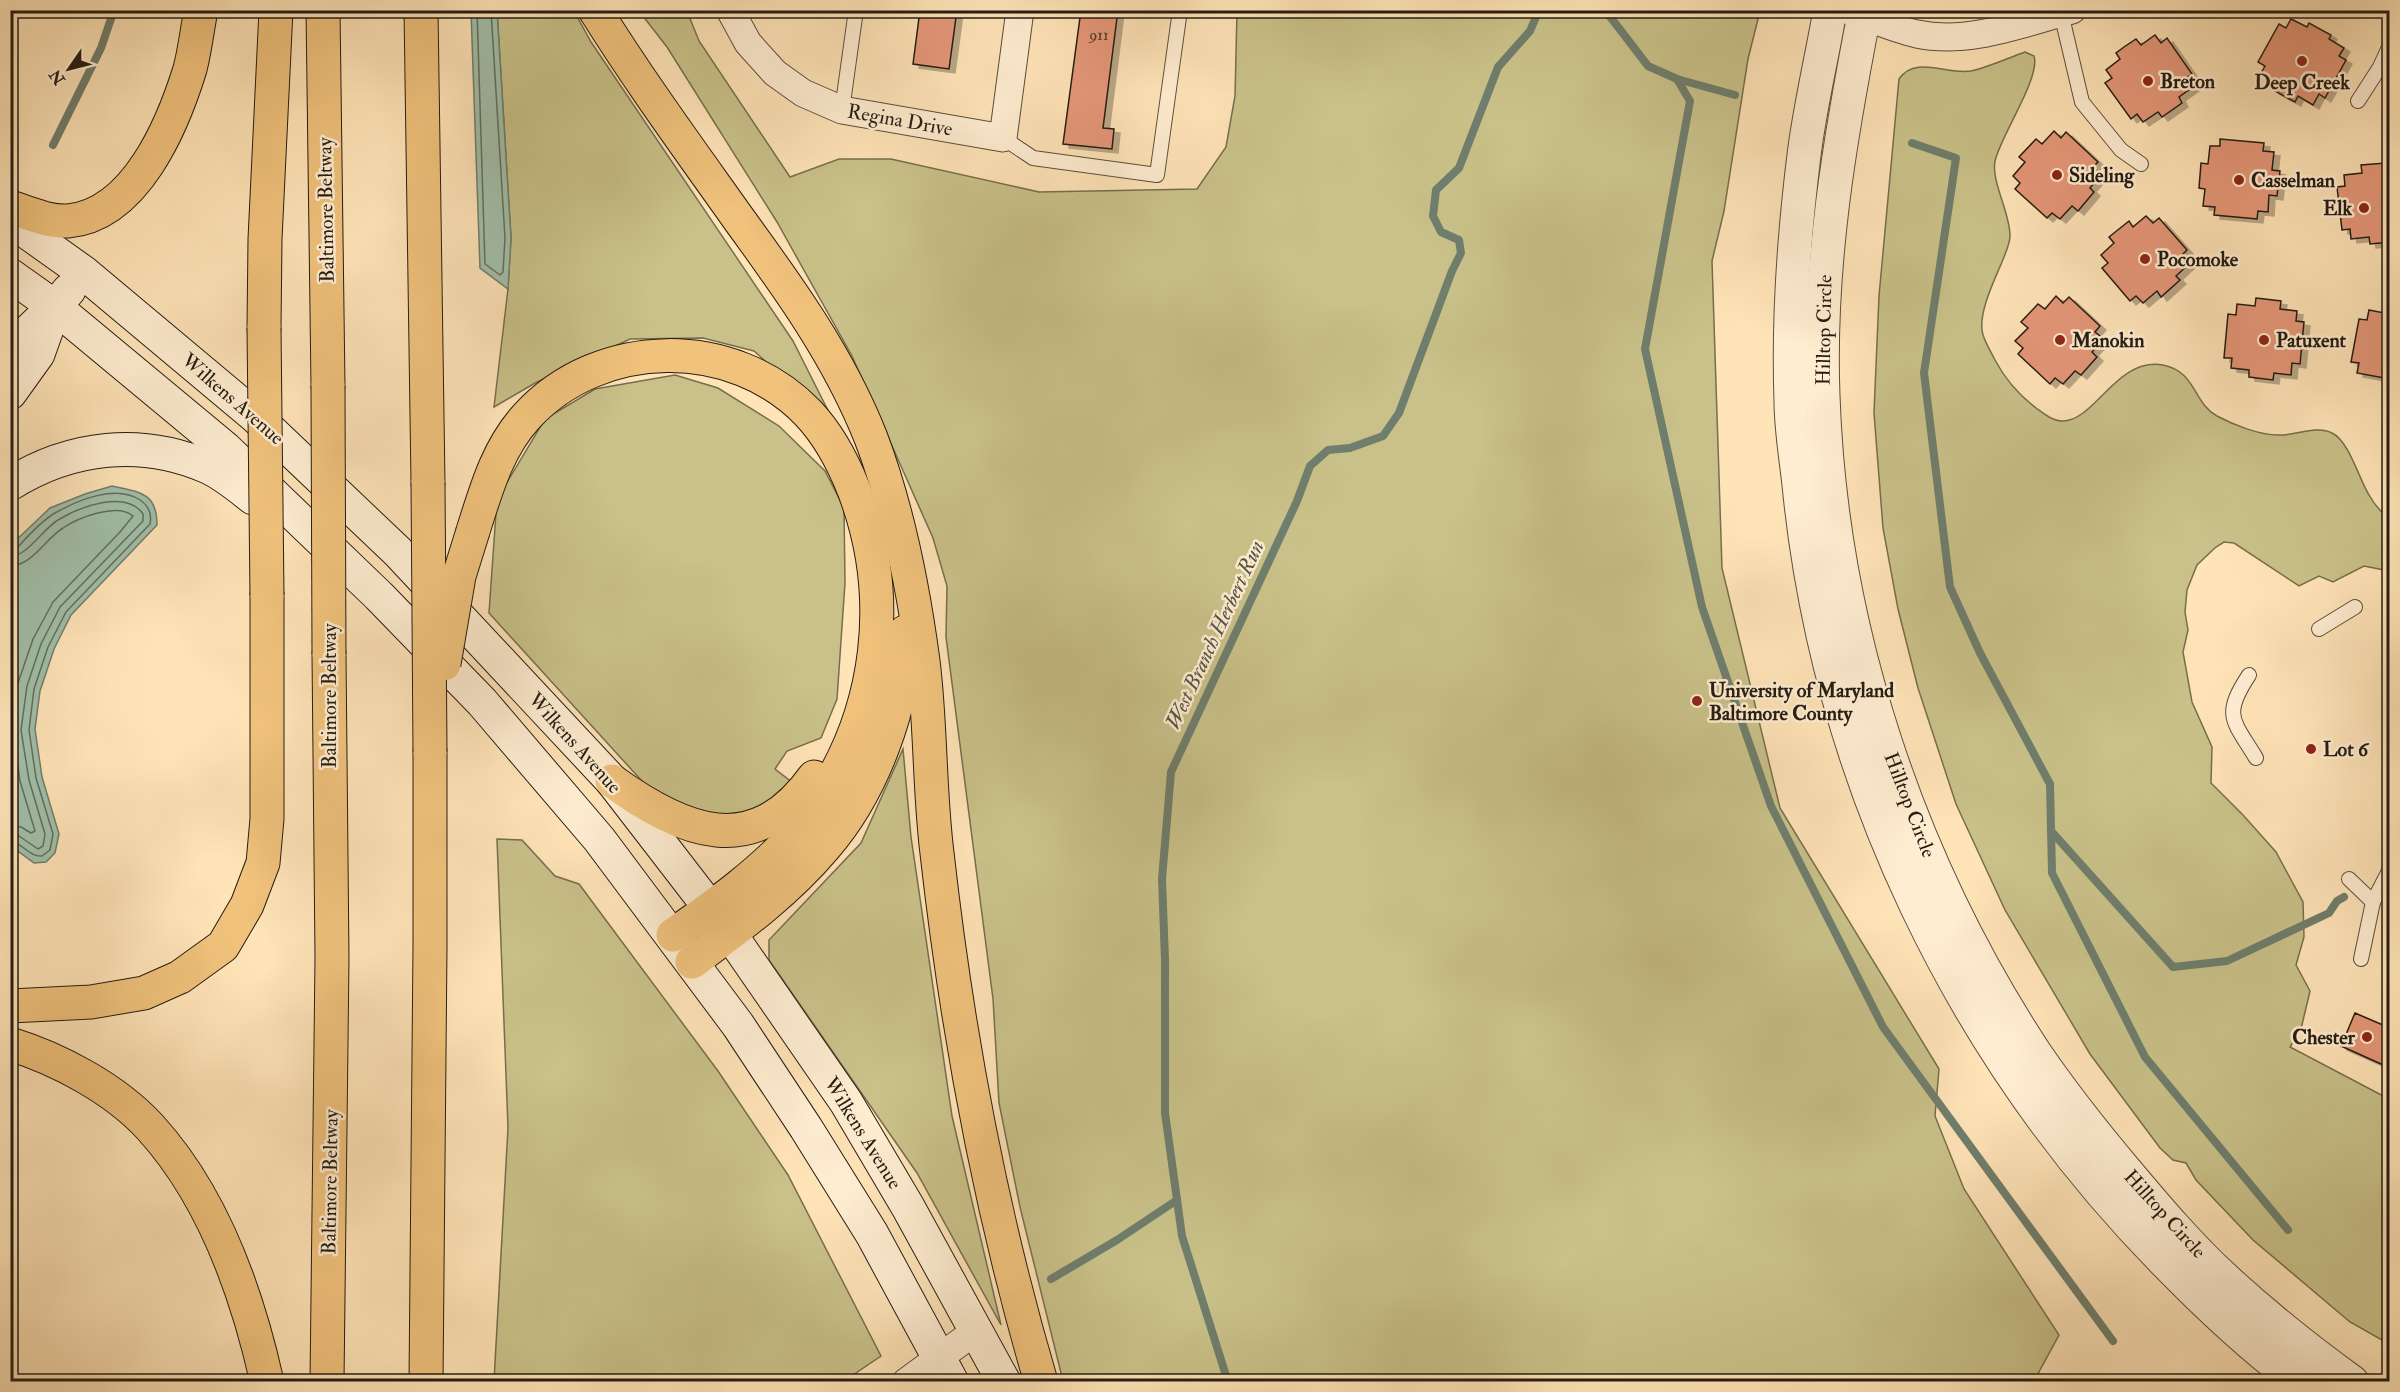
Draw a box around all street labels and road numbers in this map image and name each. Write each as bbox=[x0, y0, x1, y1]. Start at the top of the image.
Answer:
street label: Regina Drive bbox=[846, 98, 954, 142]
street label: Baltimore Beltway bbox=[312, 136, 340, 283]
street label: Hilltop Circle bbox=[1811, 274, 1838, 386]
street label: Wilkens Avenue bbox=[176, 347, 289, 450]
street label: Baltimore Beltway bbox=[317, 622, 342, 769]
street label: Wilkens Avenue bbox=[522, 686, 627, 799]
street label: Hilltop Circle bbox=[1878, 749, 1942, 862]
street label: Wilkens Avenue bbox=[818, 1071, 907, 1194]
street label: Baltimore Beltway bbox=[316, 1108, 344, 1255]
street label: Hilltop Circle bbox=[2118, 1164, 2211, 1264]

